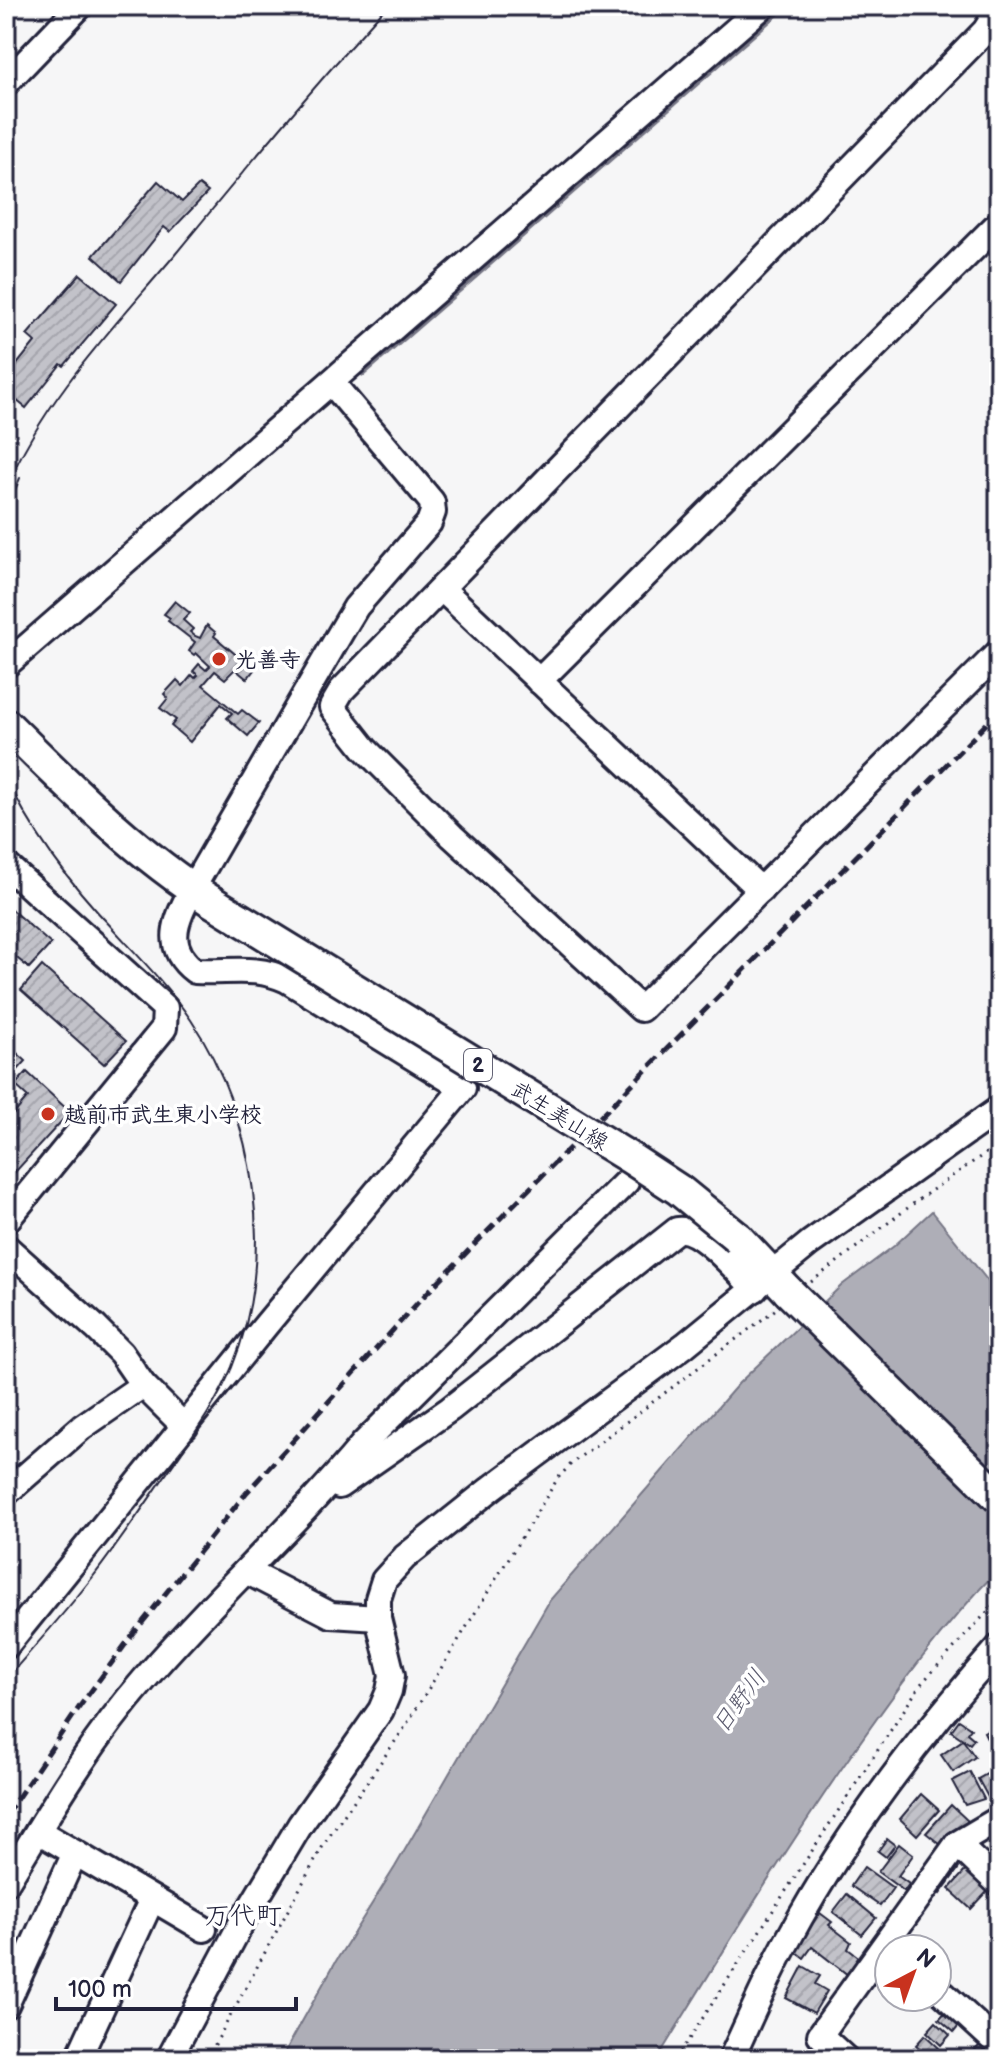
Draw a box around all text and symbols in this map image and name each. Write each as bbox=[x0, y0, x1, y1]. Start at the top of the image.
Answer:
place label: 光善寺 bbox=[235, 647, 301, 674]
marker: 光善寺 bbox=[210, 650, 228, 668]
road number: 2 bbox=[464, 1049, 492, 1081]
street label: 武生美山線 bbox=[505, 1076, 613, 1157]
place label: 越前市武生東小学校 bbox=[64, 1102, 262, 1129]
marker: 越前市武生東小学校 bbox=[39, 1105, 57, 1123]
water label: 日野川 bbox=[707, 1664, 772, 1739]
district label: 万代町 bbox=[204, 1901, 282, 1932]
north arrow bbox=[873, 1933, 953, 2013]
text: N bbox=[910, 1943, 940, 1975]
scale bar bbox=[56, 1961, 296, 2011]
text: 100 m bbox=[68, 1975, 132, 2004]

